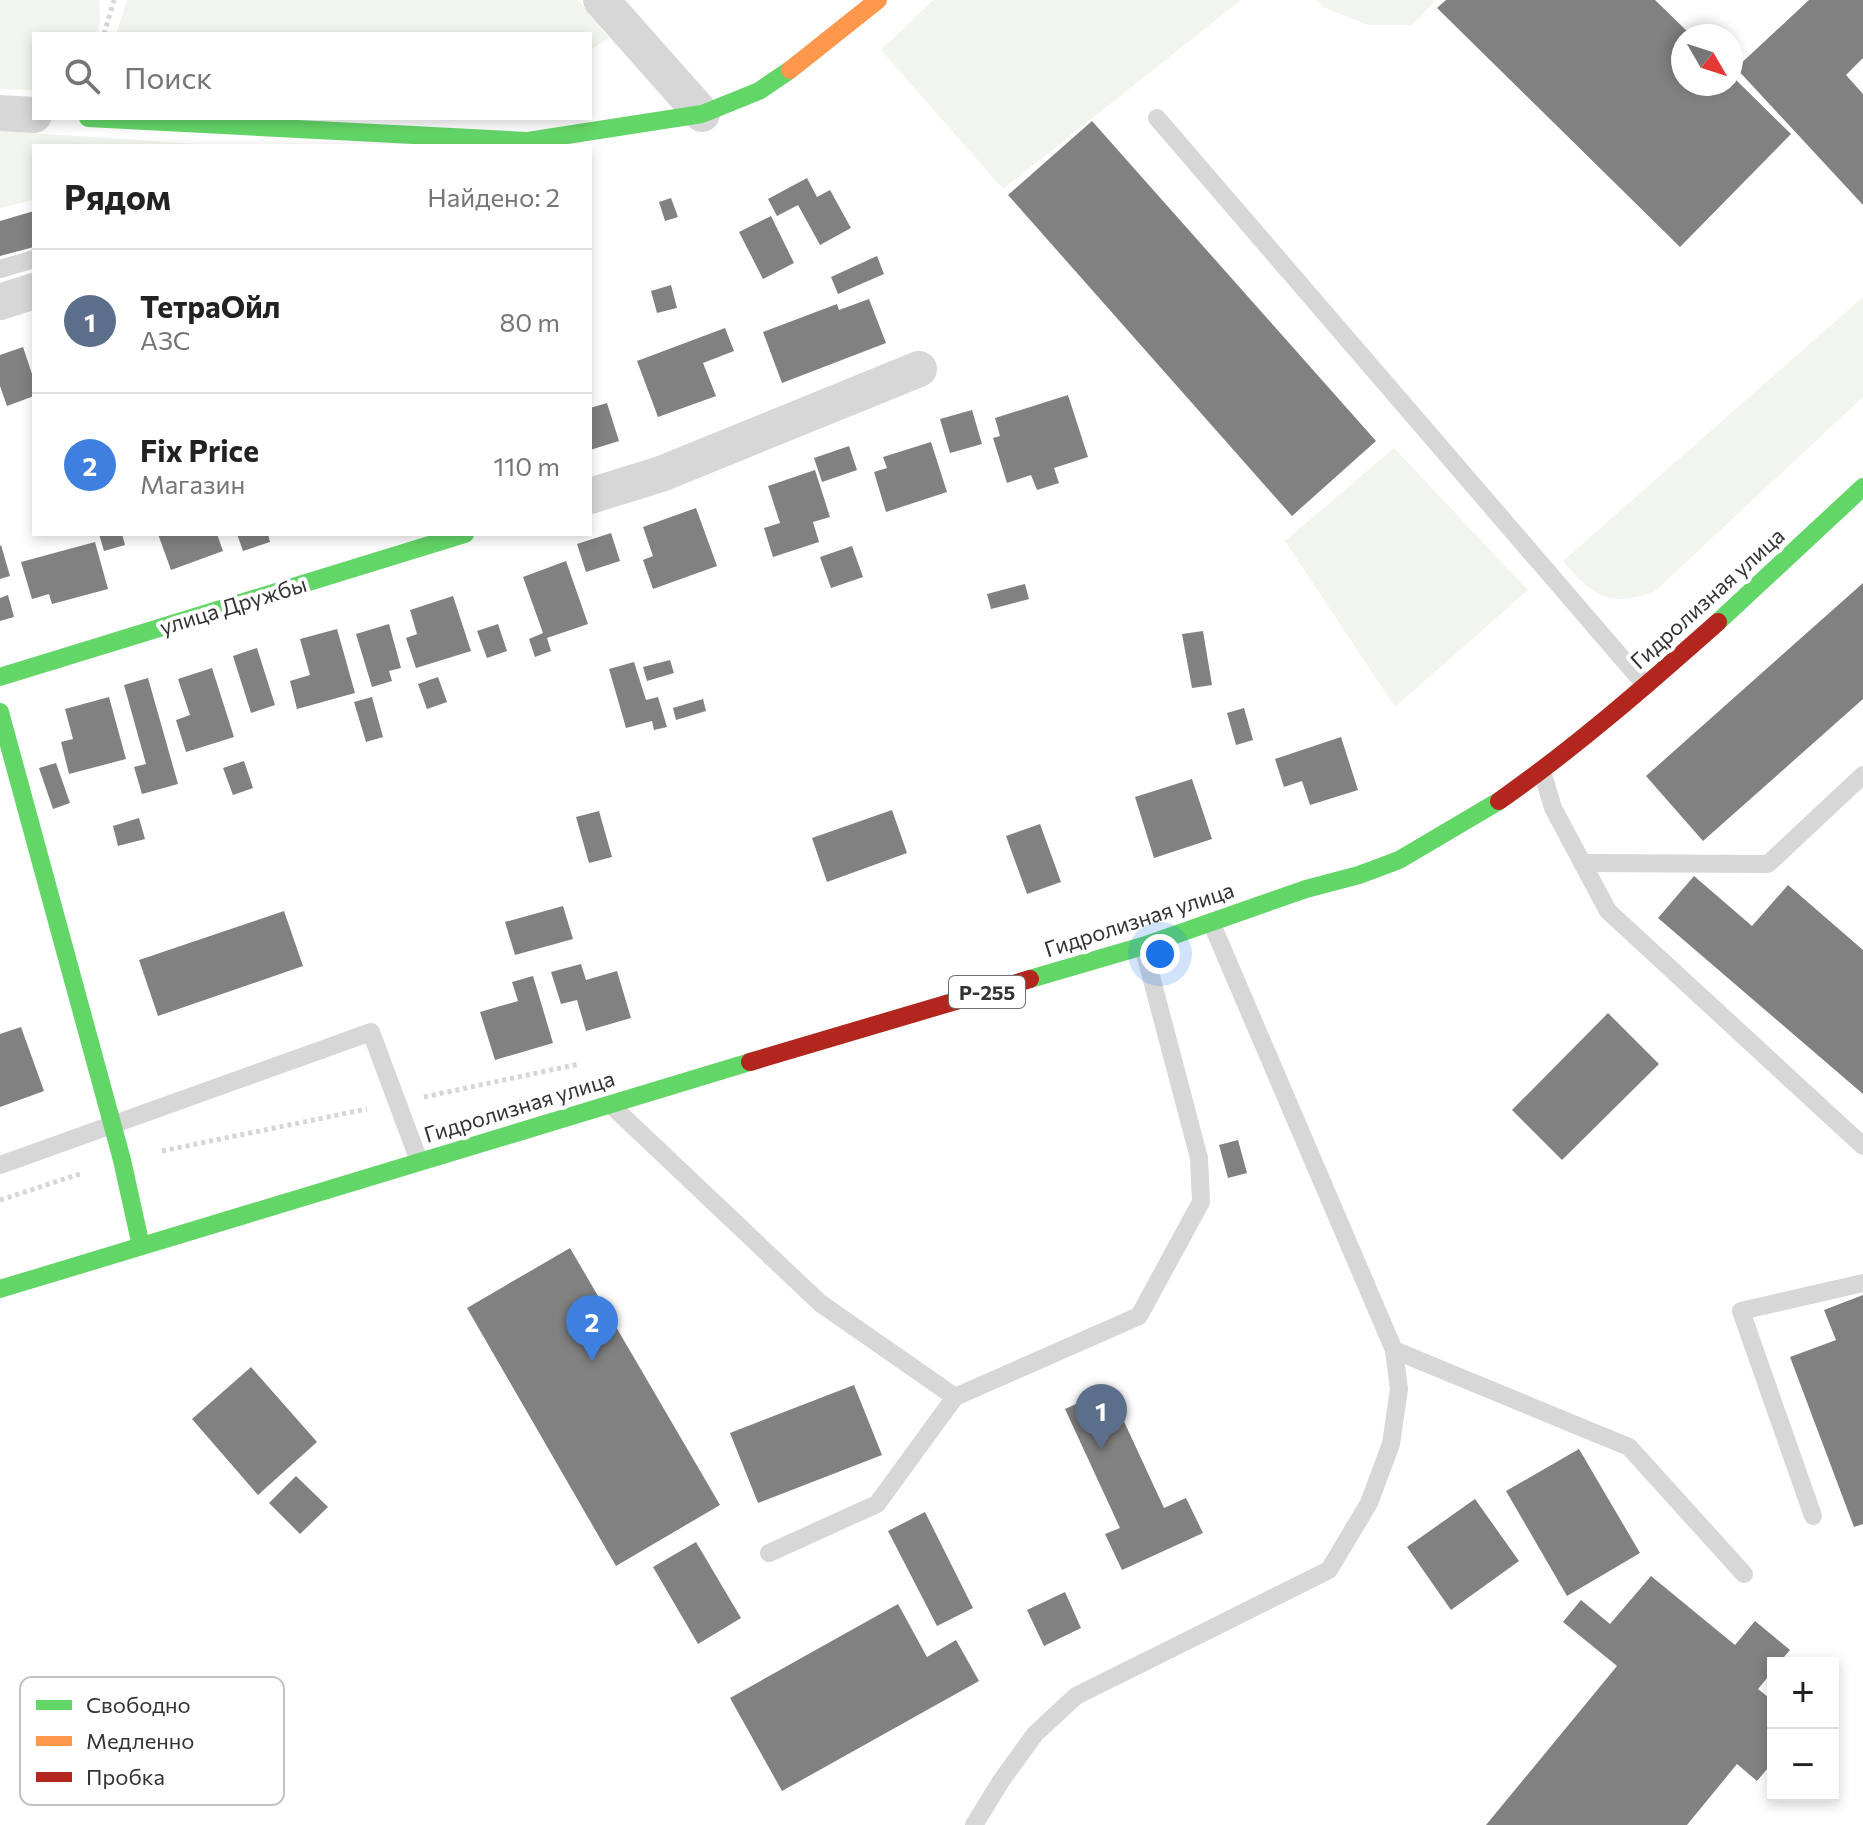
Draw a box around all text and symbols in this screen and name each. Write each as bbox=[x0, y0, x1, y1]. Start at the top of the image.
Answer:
north arrow bbox=[1671, 24, 1743, 96]
search box bbox=[32, 32, 592, 120]
icon: search bbox=[60, 54, 104, 98]
text: Поиск bbox=[124, 58, 212, 95]
text: Рядом bbox=[64, 175, 171, 217]
text: Найдено: 2 bbox=[427, 181, 560, 212]
text: ТетраОйл bbox=[140, 287, 280, 324]
text: 1 bbox=[84, 306, 96, 337]
text: 80 m bbox=[500, 306, 560, 337]
text: АЗС bbox=[140, 324, 191, 355]
text: Fix Price bbox=[140, 431, 259, 468]
text: 2 bbox=[83, 450, 97, 481]
text: 110 m bbox=[493, 450, 560, 481]
text: Магазин bbox=[140, 468, 245, 499]
street label: Гидролизная улица bbox=[1624, 522, 1790, 674]
street label: улица Дружбы bbox=[156, 570, 310, 640]
street label: Гидролизная улица bbox=[1041, 876, 1237, 962]
your location bbox=[1140, 934, 1180, 974]
road number: Р-255 bbox=[949, 976, 1025, 1008]
street label: Гидролизная улица bbox=[420, 1064, 618, 1148]
pin: 2 bbox=[566, 1295, 618, 1361]
pin: 1 bbox=[1075, 1384, 1127, 1450]
map controls bbox=[1767, 1657, 1839, 1801]
button: + bbox=[1767, 1657, 1839, 1729]
legend bbox=[20, 1677, 284, 1805]
text: Свободно bbox=[86, 1691, 191, 1718]
text: Медленно bbox=[86, 1727, 194, 1754]
button: − bbox=[1767, 1729, 1839, 1801]
text: Пробка bbox=[86, 1763, 165, 1790]

